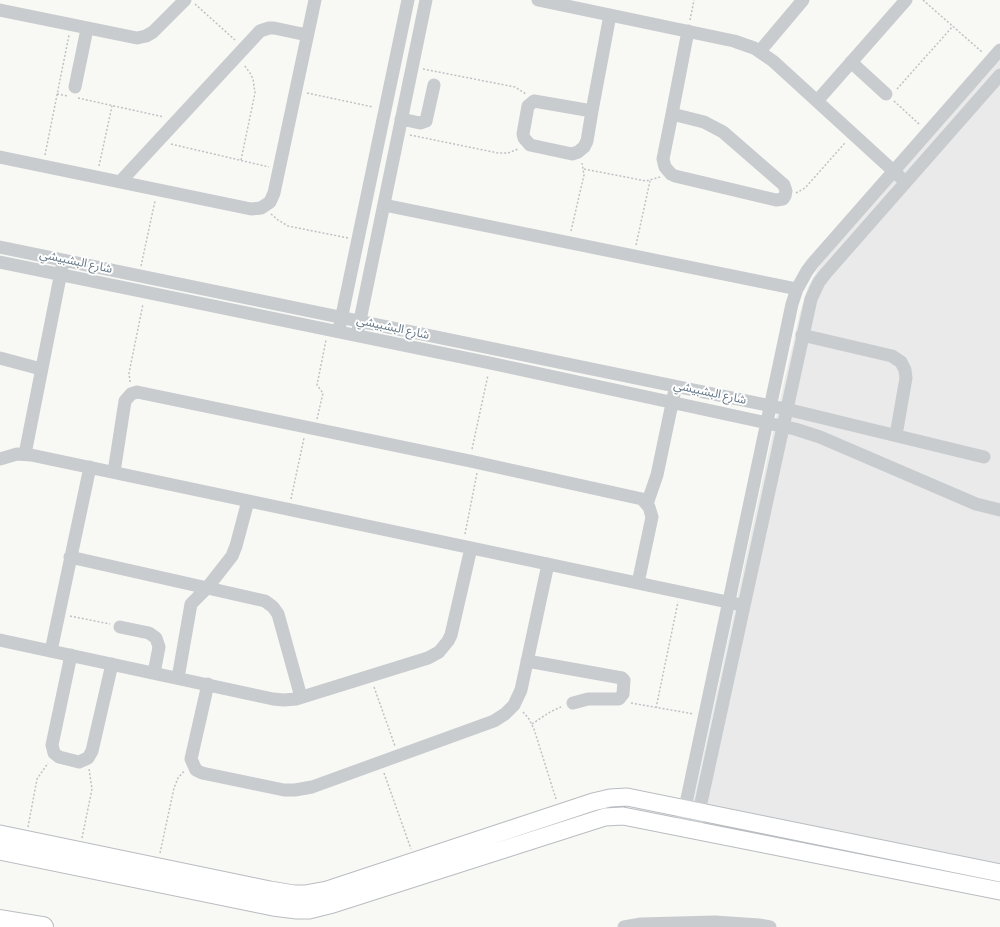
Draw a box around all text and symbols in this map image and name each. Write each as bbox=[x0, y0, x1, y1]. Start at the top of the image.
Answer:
street label: شارع البشبيشي bbox=[38, 247, 114, 277]
street label: شارع البشبيشي bbox=[355, 313, 431, 343]
street label: شارع البشبيشي bbox=[672, 378, 748, 408]

